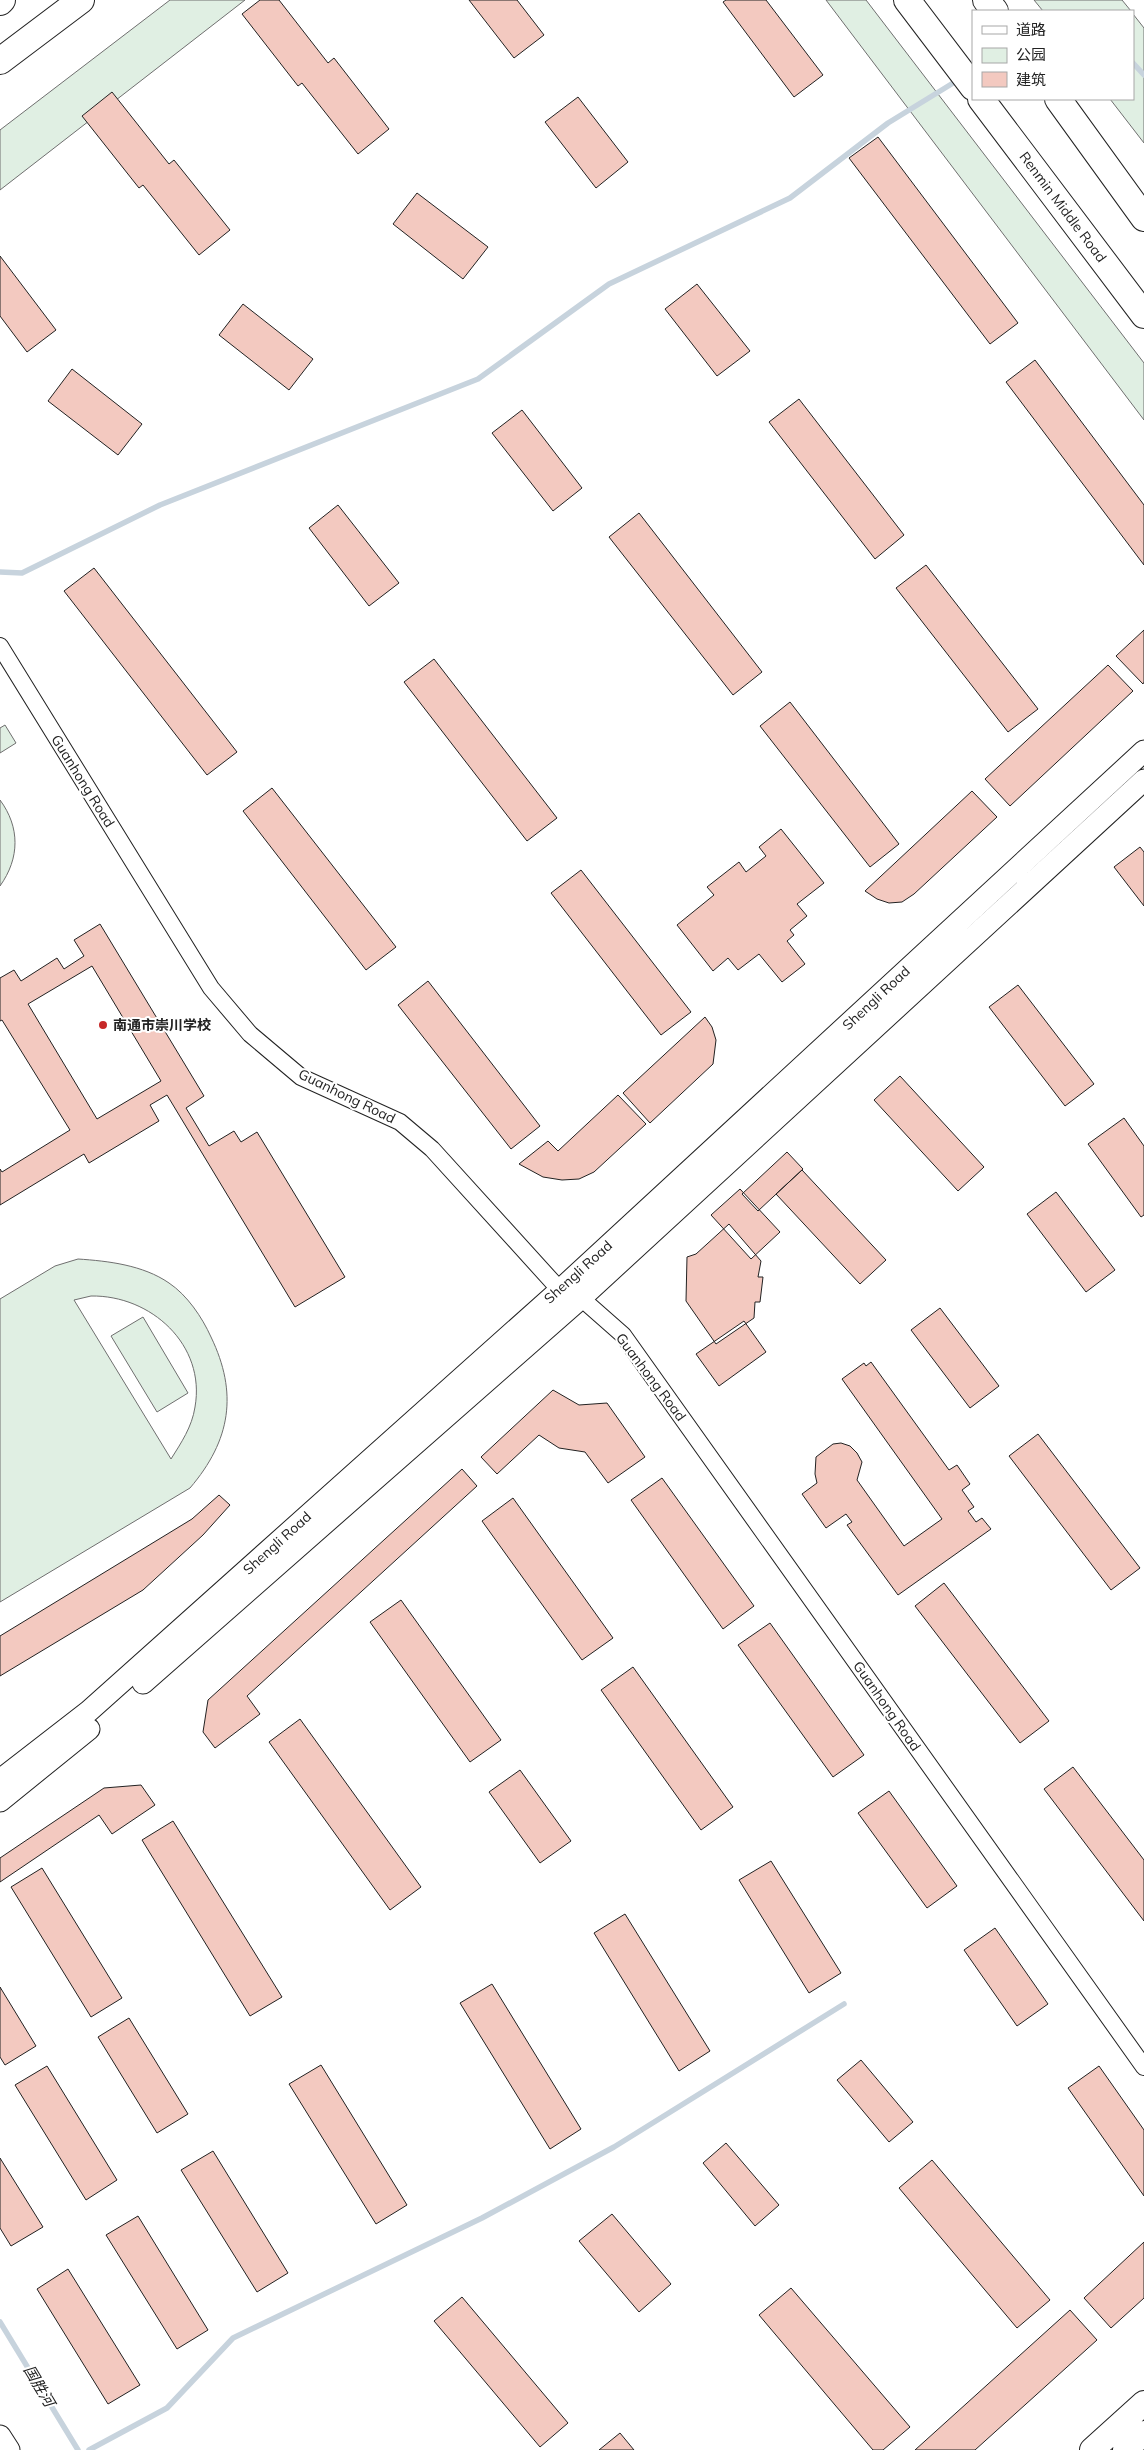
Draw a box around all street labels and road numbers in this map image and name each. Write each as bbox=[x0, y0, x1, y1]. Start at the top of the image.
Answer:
street label: Renmin Middle Road bbox=[1016, 148, 1110, 266]
street label: Guanhong Road bbox=[47, 731, 119, 831]
street label: Shengli Road bbox=[838, 962, 914, 1034]
street label: Guanhong Road bbox=[296, 1065, 398, 1127]
street label: Shengli Road bbox=[540, 1237, 616, 1307]
street label: Guanhong Road bbox=[612, 1329, 690, 1425]
street label: Shengli Road bbox=[239, 1508, 315, 1578]
street label: Guanhong Road bbox=[849, 1658, 925, 1754]

